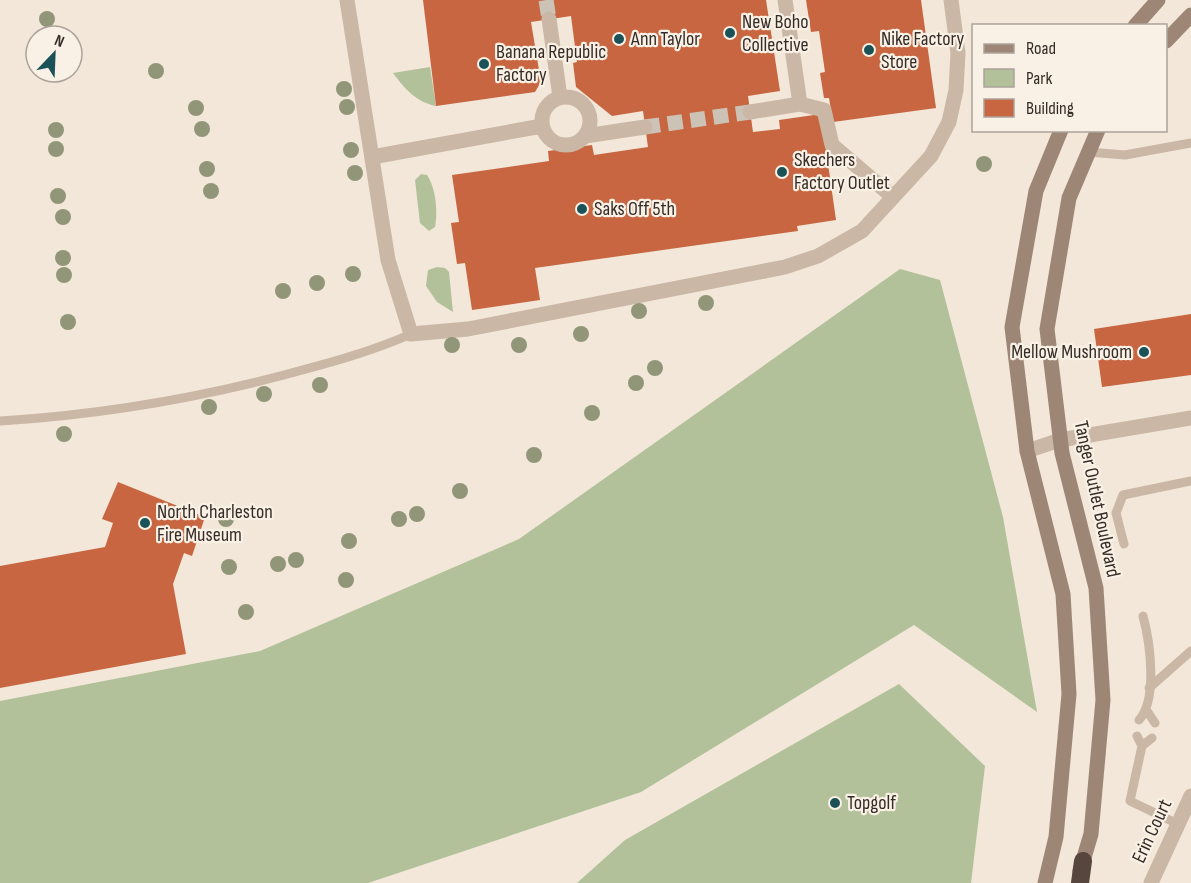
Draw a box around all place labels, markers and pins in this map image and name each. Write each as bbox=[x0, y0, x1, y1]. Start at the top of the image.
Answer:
place label: New Boho Collective bbox=[742, 10, 809, 57]
marker: New Boho Collective bbox=[723, 26, 737, 40]
place label: Ann Taylor bbox=[630, 27, 700, 51]
place label: Nike Factory Store bbox=[881, 27, 964, 74]
marker: Ann Taylor bbox=[612, 32, 626, 46]
place label: Banana Republic Factory bbox=[496, 40, 606, 87]
marker: Nike Factory Store bbox=[862, 43, 876, 57]
marker: Banana Republic Factory bbox=[477, 57, 491, 71]
place label: Skechers Factory Outlet bbox=[794, 148, 890, 195]
marker: Skechers Factory Outlet bbox=[775, 165, 789, 179]
place label: Saks Off 5th bbox=[594, 197, 675, 221]
marker: Saks Off 5th bbox=[575, 202, 589, 216]
place label: Mellow Mushroom bbox=[1011, 340, 1132, 364]
marker: Mellow Mushroom bbox=[1137, 345, 1151, 359]
place label: North Charleston Fire Museum bbox=[157, 500, 273, 547]
marker: North Charleston Fire Museum bbox=[138, 516, 152, 530]
place label: Topgolf bbox=[847, 791, 896, 815]
marker: Topgolf bbox=[828, 796, 842, 810]

